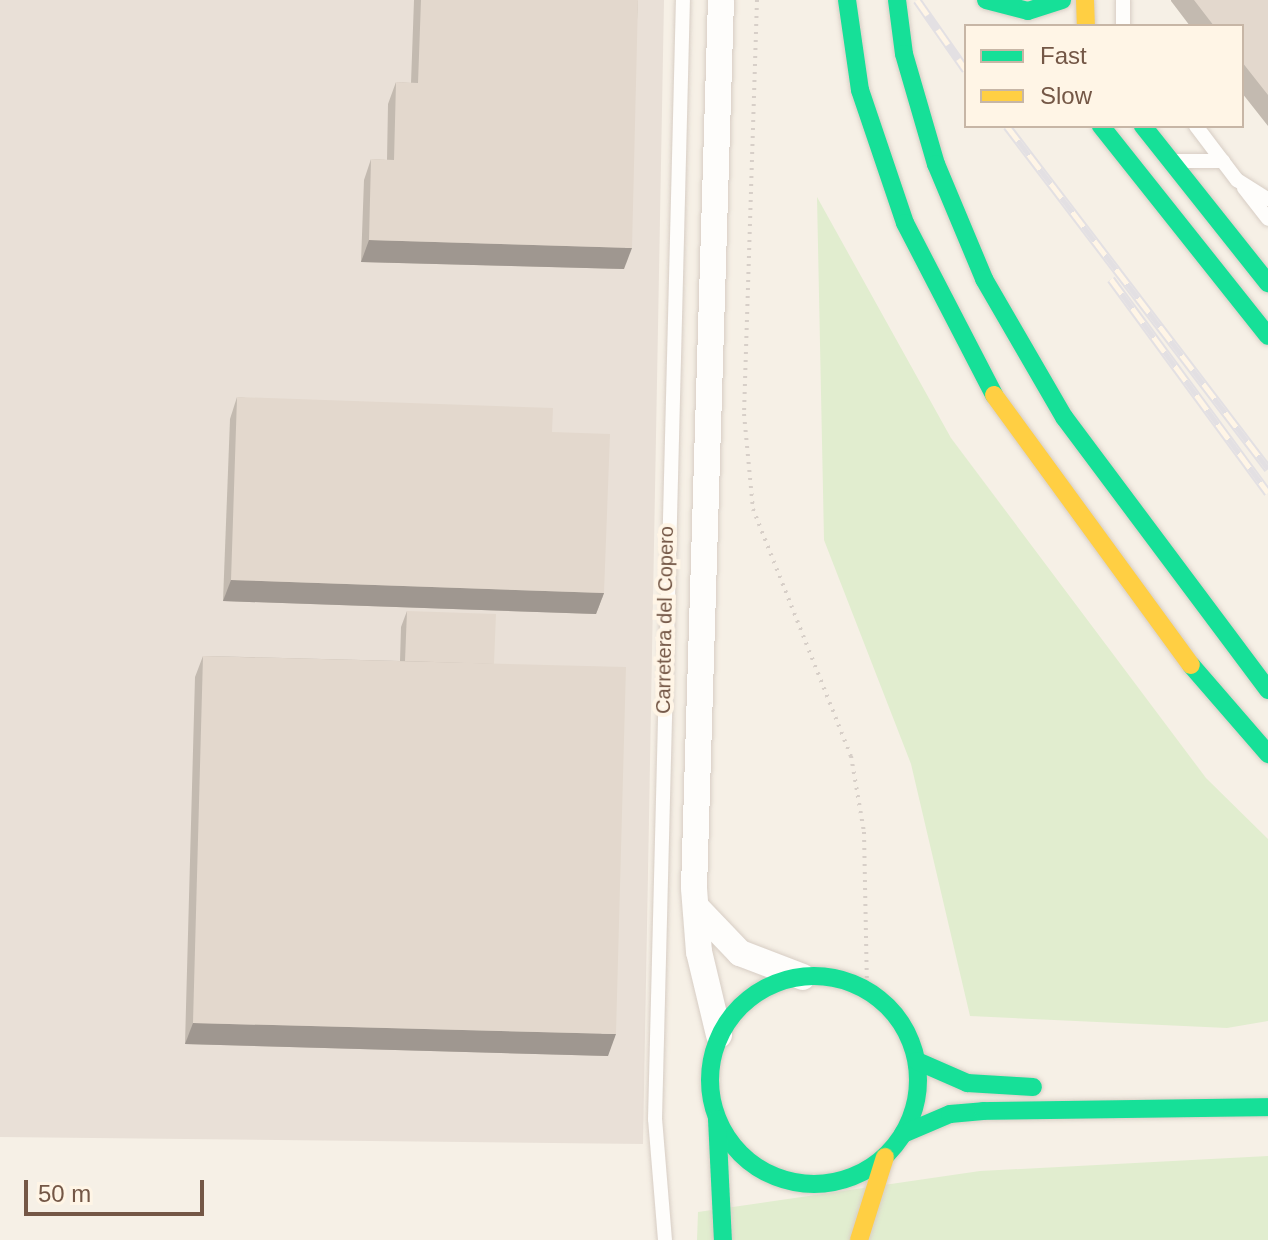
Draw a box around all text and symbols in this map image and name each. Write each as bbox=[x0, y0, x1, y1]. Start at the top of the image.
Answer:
legend bbox=[964, 24, 1244, 128]
text: Fast bbox=[1040, 42, 1087, 69]
text: Slow bbox=[1040, 82, 1092, 109]
street label: Carretera del Copero bbox=[651, 526, 679, 714]
scale bar bbox=[28, 1164, 208, 1214]
text: 50 m bbox=[38, 1180, 91, 1207]

